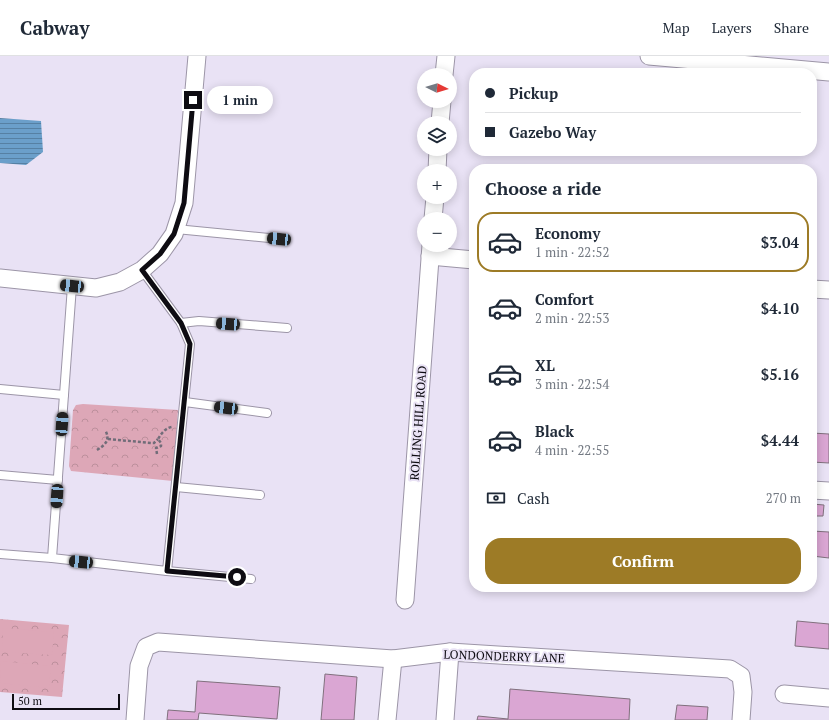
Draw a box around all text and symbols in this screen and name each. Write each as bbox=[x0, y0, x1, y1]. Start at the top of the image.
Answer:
text: Cabway bbox=[20, 15, 89, 40]
text: Map bbox=[663, 18, 690, 37]
text: Layers bbox=[712, 18, 752, 37]
text: Share bbox=[774, 18, 809, 37]
north arrow bbox=[417, 68, 457, 108]
map controls bbox=[417, 68, 457, 252]
text: Pickup bbox=[509, 83, 558, 103]
callout: 1 min bbox=[207, 86, 273, 114]
route end bbox=[184, 91, 202, 109]
text: 1 min bbox=[222, 91, 258, 109]
button: layers bbox=[417, 116, 457, 156]
text: Gazebo Way bbox=[509, 122, 596, 142]
button: + bbox=[417, 164, 457, 204]
text: Choose a ride bbox=[485, 176, 601, 200]
button: − bbox=[417, 212, 457, 252]
text: Economy bbox=[535, 223, 600, 243]
icon: car bbox=[487, 224, 523, 260]
car bbox=[266, 232, 292, 246]
text: $3.04 bbox=[761, 232, 799, 252]
text: 1 min · 22:52 bbox=[535, 243, 609, 261]
car bbox=[59, 279, 85, 293]
text: Comfort bbox=[535, 289, 594, 309]
icon: car bbox=[487, 290, 523, 326]
text: $4.10 bbox=[761, 298, 799, 318]
text: 2 min · 22:53 bbox=[535, 309, 609, 327]
car bbox=[216, 317, 240, 331]
text: XL bbox=[535, 355, 555, 375]
icon: car bbox=[487, 356, 523, 392]
text: $5.16 bbox=[761, 364, 799, 384]
street label: ROLLING HILL ROAD bbox=[407, 365, 429, 481]
text: 3 min · 22:54 bbox=[535, 375, 609, 393]
car bbox=[213, 401, 239, 415]
car bbox=[55, 412, 69, 436]
text: Black bbox=[535, 421, 574, 441]
icon: car bbox=[487, 422, 523, 458]
text: $4.44 bbox=[761, 430, 799, 450]
text: 4 min · 22:55 bbox=[535, 441, 609, 459]
car bbox=[50, 484, 64, 508]
icon: cash bbox=[485, 487, 507, 509]
text: Cash bbox=[517, 488, 550, 508]
text: 270 m bbox=[766, 489, 801, 507]
button: Confirm bbox=[485, 538, 801, 584]
car bbox=[68, 555, 94, 569]
route start bbox=[228, 568, 246, 586]
street label: LONDONDERRY LANE bbox=[443, 646, 565, 666]
scale bar bbox=[12, 692, 120, 711]
text: 50 m bbox=[18, 694, 42, 708]

